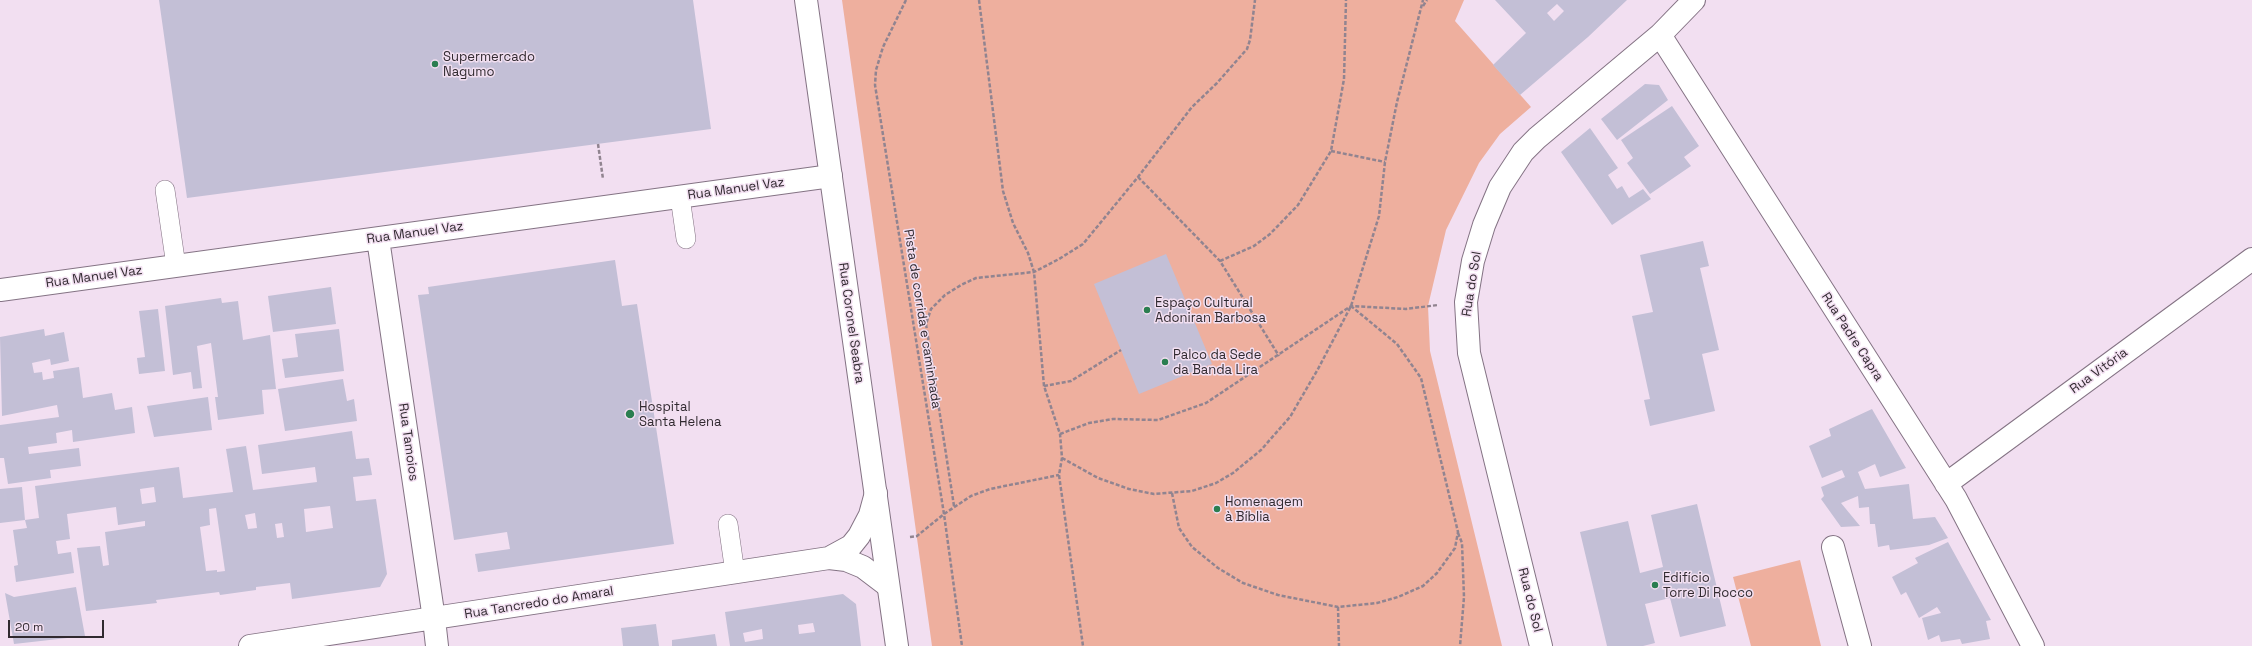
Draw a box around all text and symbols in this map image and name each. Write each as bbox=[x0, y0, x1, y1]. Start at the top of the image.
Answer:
place label: Supermercado Nagumo bbox=[443, 49, 535, 80]
marker: Supermercado Nagumo bbox=[430, 59, 440, 69]
street label: Rua Manuel Vaz bbox=[687, 174, 785, 204]
street label: Rua Manuel Vaz bbox=[366, 218, 464, 248]
street label: Pista de corrida e caminhada bbox=[900, 228, 944, 410]
street label: Rua do Sol bbox=[1459, 250, 1485, 318]
street label: Rua Manuel Vaz bbox=[45, 262, 143, 292]
street label: Rua Coronel Seabra bbox=[835, 262, 867, 384]
street label: Rua Padre Capra bbox=[1818, 290, 1886, 384]
place label: Espaço Cultural Adoniran Barbosa bbox=[1155, 295, 1266, 326]
marker: Espaço Cultural Adoniran Barbosa bbox=[1142, 305, 1152, 315]
street label: Rua Vitória bbox=[2067, 345, 2131, 397]
place label: Palco da Sede da Banda Lira bbox=[1173, 347, 1261, 378]
marker: Palco da Sede da Banda Lira bbox=[1160, 357, 1170, 367]
place label: Hospital Santa Helena bbox=[639, 399, 722, 430]
street label: Rua Tamoios bbox=[395, 402, 421, 482]
marker: Hospital Santa Helena bbox=[624, 408, 636, 420]
place label: Homenagem à Bíblia bbox=[1225, 494, 1303, 525]
marker: Homenagem à Bíblia bbox=[1212, 504, 1222, 514]
street label: Rua do Sol bbox=[1514, 566, 1546, 634]
place label: Edifício Torre Di Rocco bbox=[1663, 570, 1753, 601]
marker: Edifício Torre Di Rocco bbox=[1650, 580, 1660, 590]
street label: Rua Tancredo do Amaral bbox=[463, 584, 615, 622]
scale bar bbox=[10, 612, 106, 638]
text: 20 m bbox=[15, 619, 43, 635]

